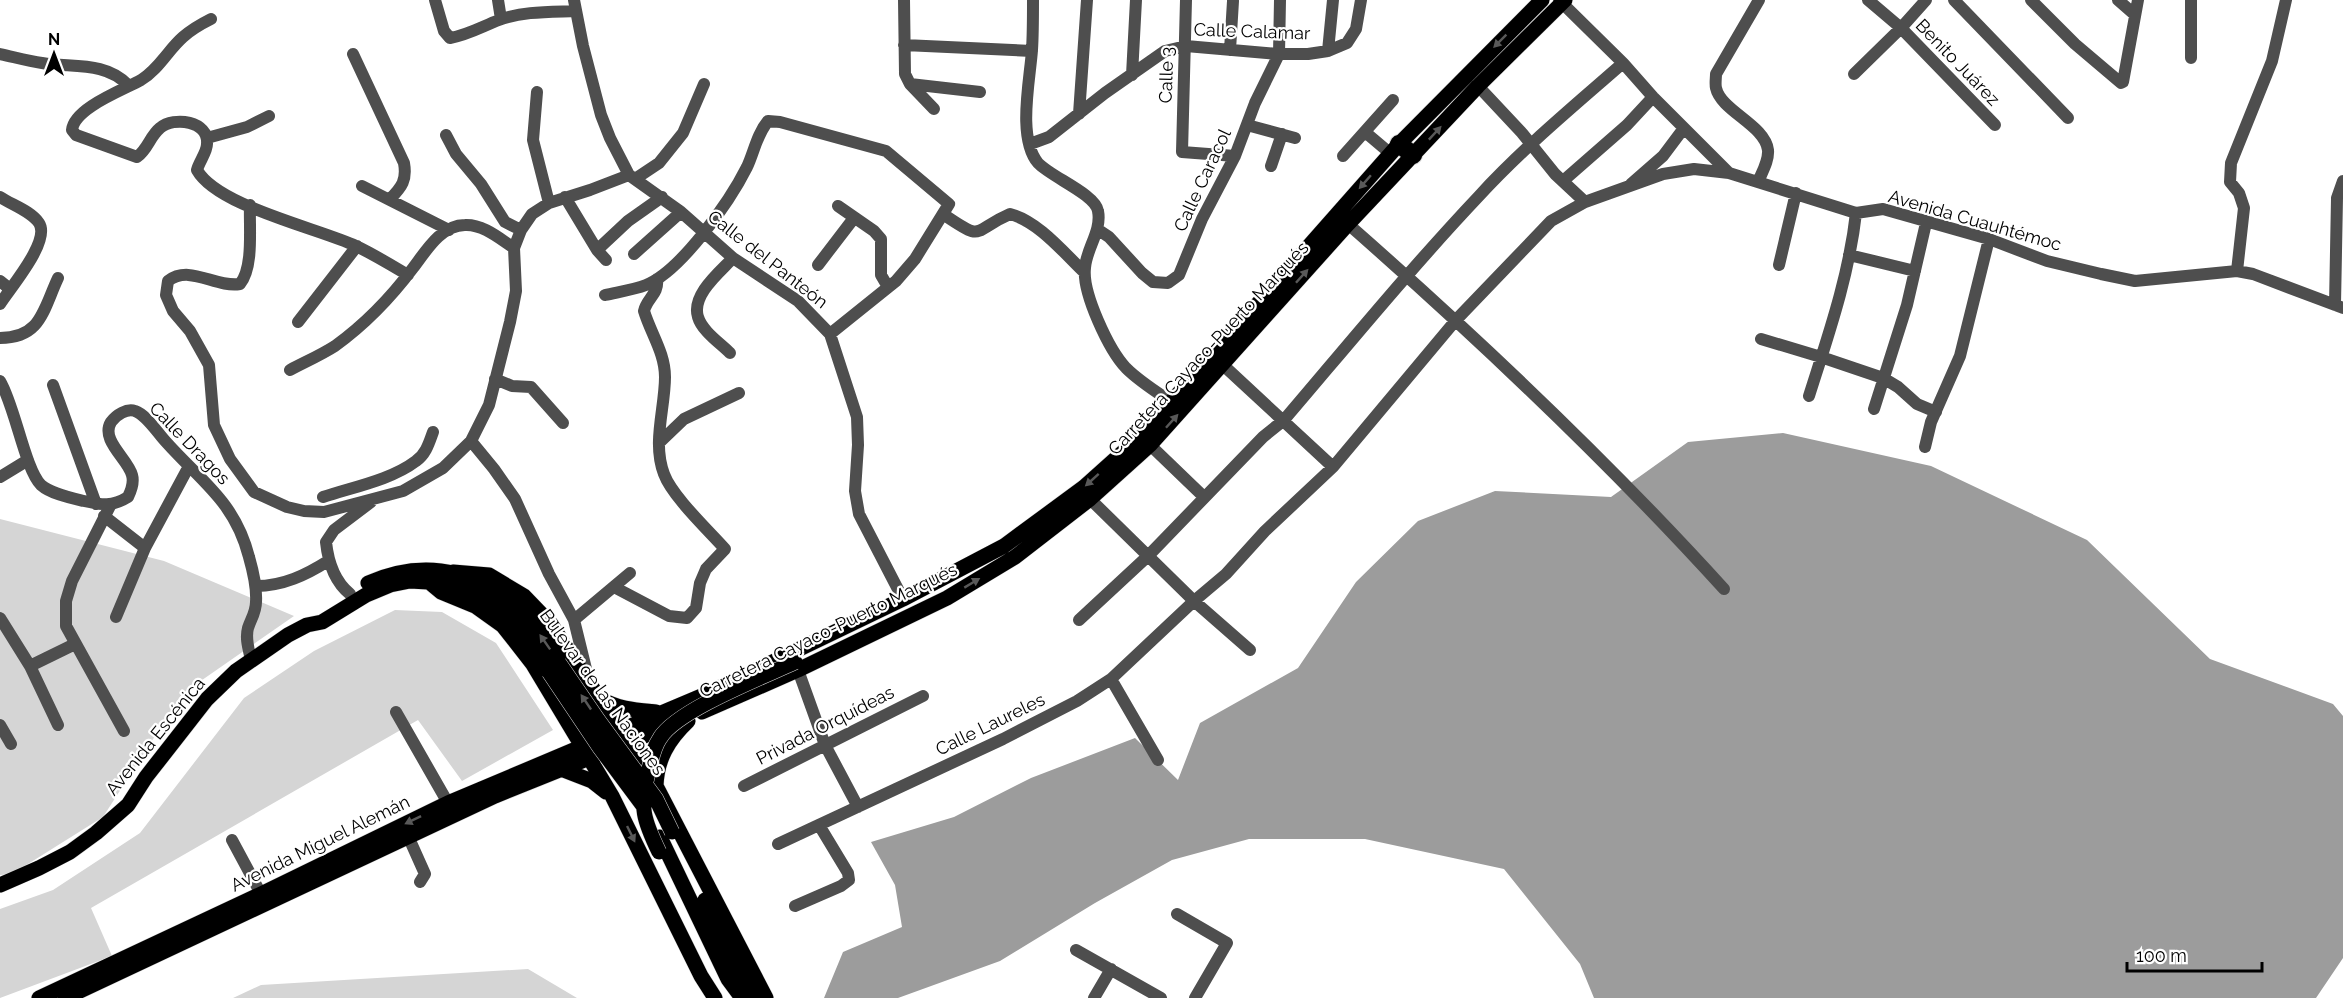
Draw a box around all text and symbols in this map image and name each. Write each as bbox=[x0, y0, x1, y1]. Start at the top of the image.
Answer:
street label: Benito Juárez bbox=[1912, 14, 2005, 110]
street label: Calle Calamar bbox=[1193, 18, 1311, 44]
north arrow bbox=[24, 24, 84, 84]
text: N bbox=[48, 30, 60, 49]
one-way arrow bbox=[1493, 34, 1507, 48]
street label: Calle 3 bbox=[1155, 46, 1177, 104]
street label: Calle Caracol bbox=[1169, 125, 1235, 235]
one-way arrow bbox=[1427, 126, 1441, 140]
one-way arrow bbox=[1359, 174, 1372, 190]
street label: Avenida Cuauhtémoc bbox=[1886, 185, 2064, 255]
street label: Calle del Panteón bbox=[704, 206, 832, 312]
street label: Carretera Cayaco-Puerto Marqués bbox=[1103, 237, 1313, 459]
one-way arrow bbox=[1295, 269, 1308, 284]
street label: Calle Dragos bbox=[145, 397, 235, 489]
one-way arrow bbox=[1165, 414, 1178, 429]
one-way arrow bbox=[1085, 473, 1100, 486]
street label: Carretera Cayaco-Puerto Marqués bbox=[696, 558, 960, 702]
one-way arrow bbox=[964, 577, 980, 588]
street label: Bulevar de las Naciones bbox=[536, 605, 670, 779]
one-way arrow bbox=[540, 634, 551, 650]
street label: Avenida Escénica bbox=[101, 673, 209, 799]
street label: Privada Orquídeas bbox=[753, 681, 898, 769]
street label: Calle Laureles bbox=[932, 688, 1048, 759]
one-way arrow bbox=[580, 695, 592, 711]
street label: Avenida Miguel Alemán bbox=[227, 791, 413, 895]
one-way arrow bbox=[405, 815, 422, 824]
one-way arrow bbox=[626, 825, 635, 842]
scale bar bbox=[2127, 935, 2262, 973]
text: 100 m bbox=[2136, 945, 2187, 966]

